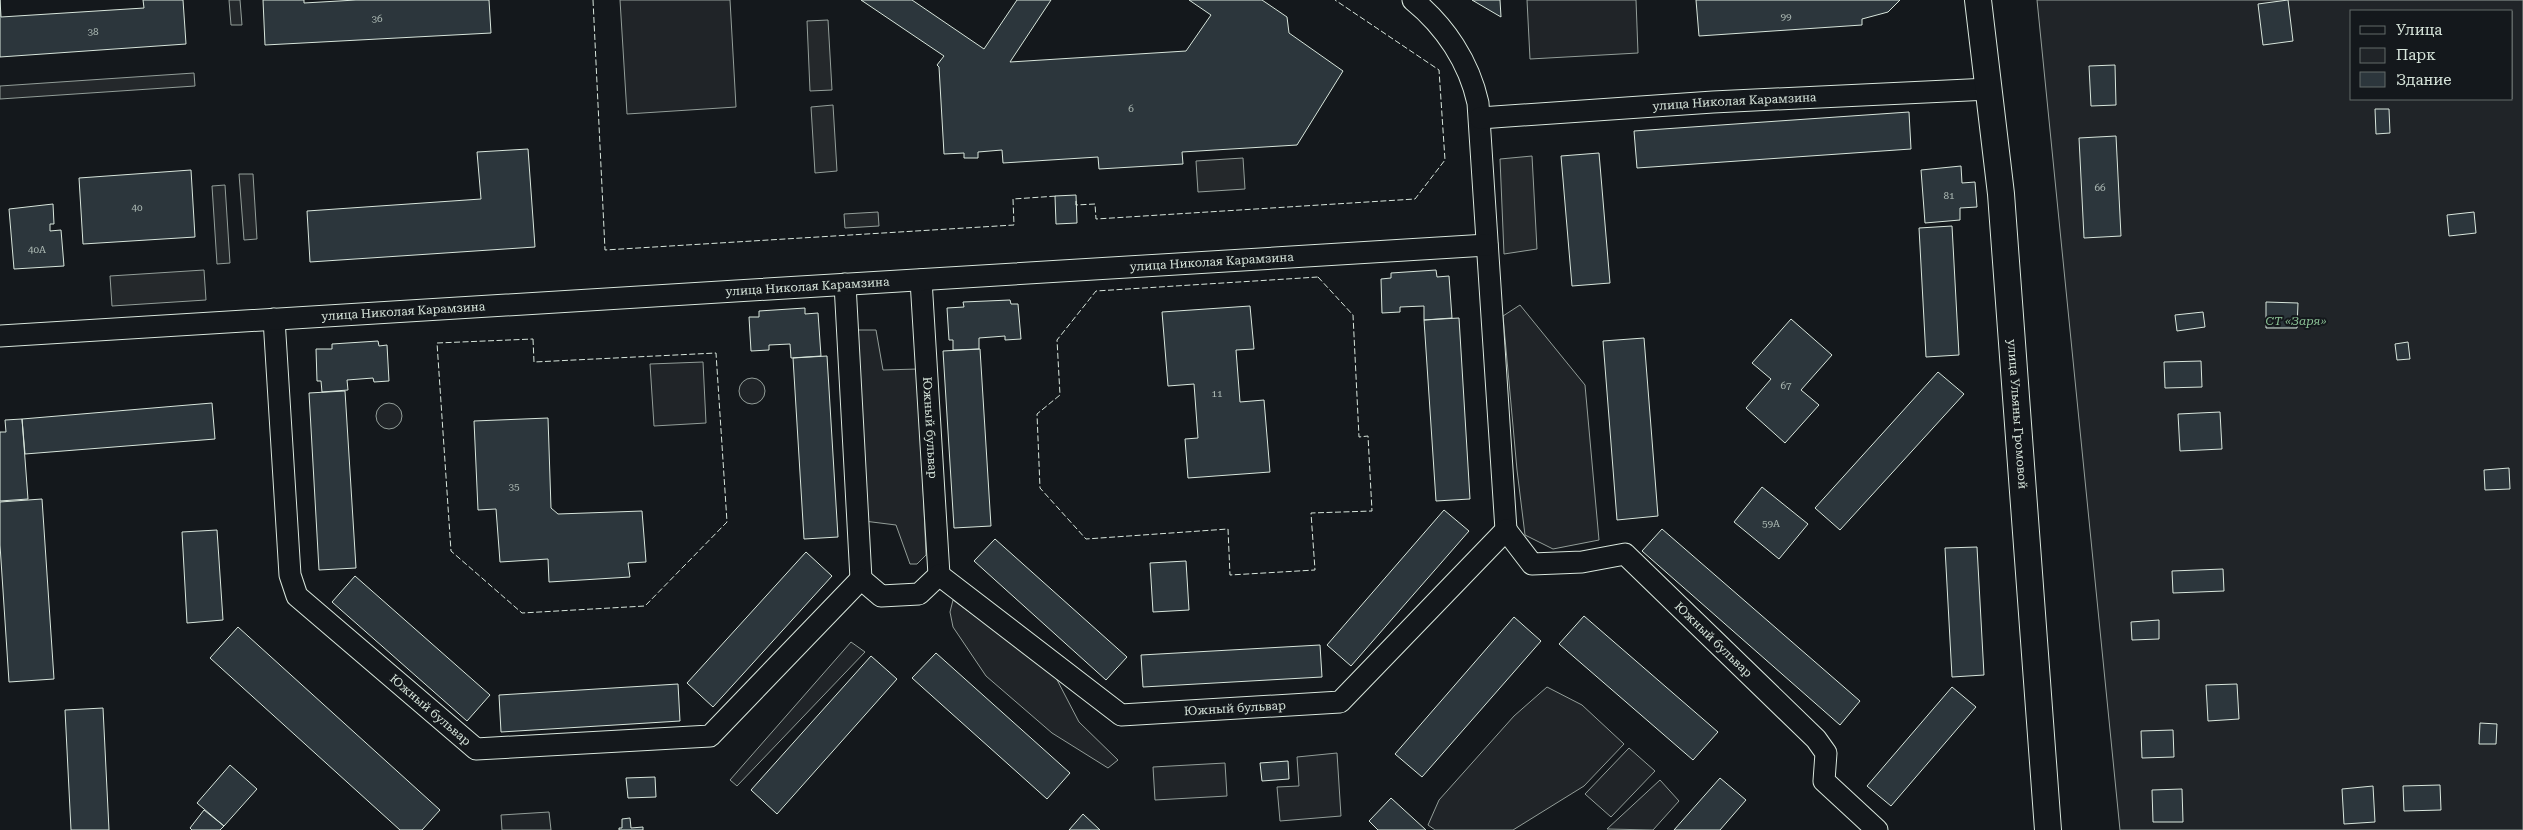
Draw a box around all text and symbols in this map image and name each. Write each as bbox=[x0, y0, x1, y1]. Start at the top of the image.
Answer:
legend bbox=[2350, 10, 2513, 100]
house number: 99 bbox=[1780, 11, 1792, 22]
house number: 36 bbox=[371, 13, 383, 24]
text: Улица bbox=[2396, 21, 2442, 39]
house number: 38 bbox=[87, 26, 99, 37]
text: Парк bbox=[2396, 46, 2436, 64]
text: Здание bbox=[2396, 71, 2452, 89]
street label: улица Николая Карамзина bbox=[1652, 90, 1817, 113]
house number: 6 bbox=[1128, 103, 1134, 114]
house number: 66 bbox=[2094, 182, 2106, 193]
house number: 81 bbox=[1943, 190, 1955, 201]
house number: 40 bbox=[131, 202, 143, 213]
house number: 40А bbox=[28, 244, 46, 255]
street label: улица Николая Карамзина bbox=[1129, 250, 1295, 274]
street label: улица Николая Карамзина bbox=[725, 275, 890, 299]
street label: улица Николая Карамзина bbox=[321, 299, 486, 323]
park label: СТ «Заря» bbox=[2266, 314, 2326, 328]
street label: улица Ульяны Громовой bbox=[2005, 339, 2030, 489]
street label: Южный бульвар bbox=[920, 376, 940, 479]
house number: 67 bbox=[1780, 380, 1792, 391]
house number: 11 bbox=[1211, 388, 1223, 399]
house number: 35 bbox=[508, 481, 520, 492]
house number: 59А bbox=[1762, 518, 1780, 529]
street label: Южный бульвар bbox=[1672, 599, 1755, 680]
street label: Южный бульвар bbox=[387, 671, 474, 748]
street label: Южный бульвар bbox=[1184, 698, 1286, 718]

